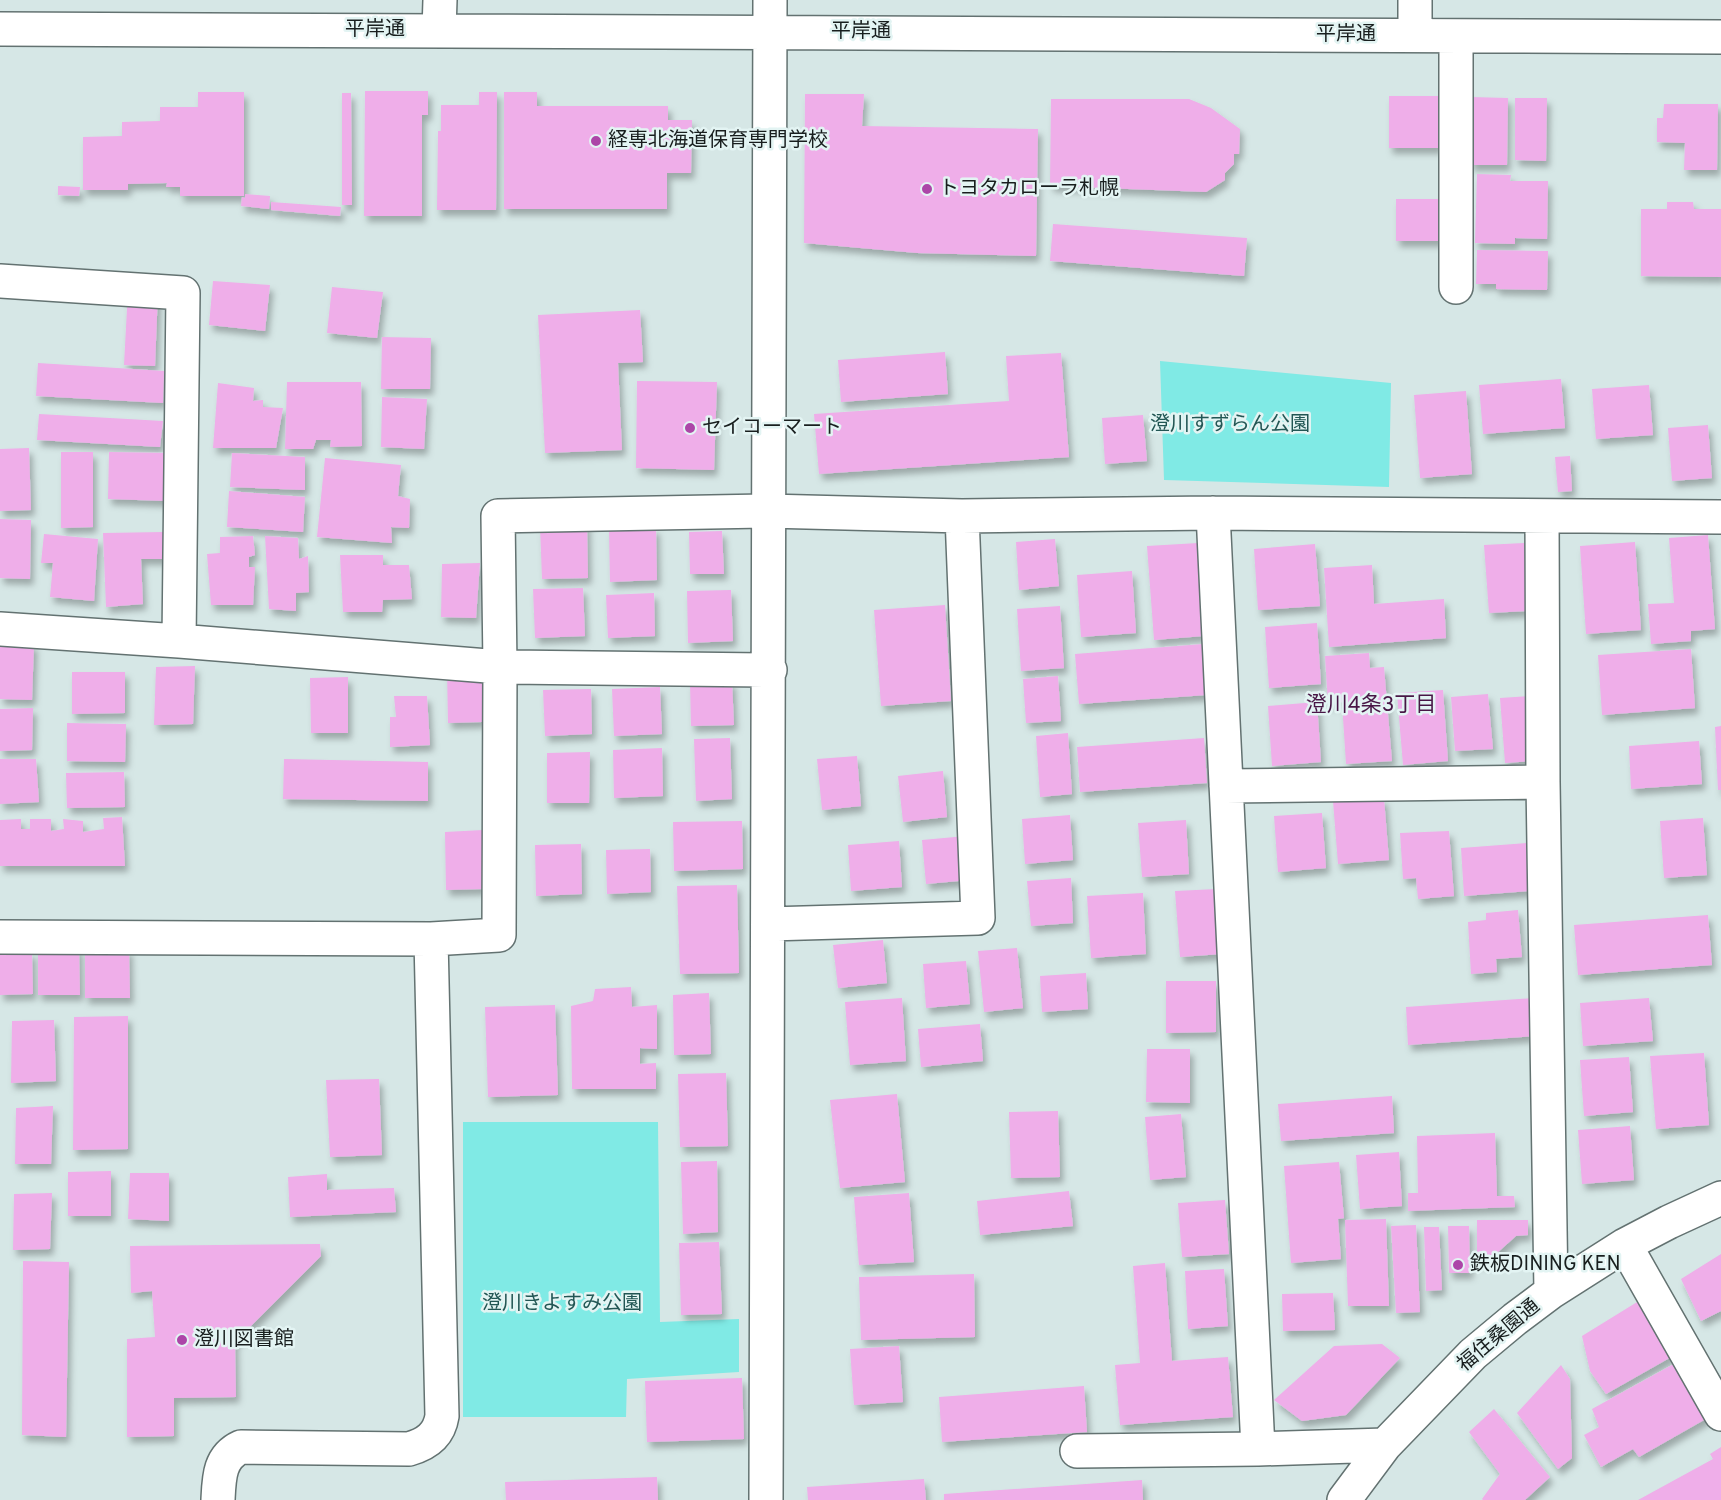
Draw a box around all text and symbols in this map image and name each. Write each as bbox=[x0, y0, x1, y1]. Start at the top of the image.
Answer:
street label: 平岸通 bbox=[345, 17, 405, 43]
street label: 平岸通 bbox=[831, 19, 891, 45]
street label: 平岸通 bbox=[1316, 22, 1376, 48]
place label: 経専北海道保育専門学校 bbox=[608, 128, 828, 154]
marker: 経専北海道保育専門学校 bbox=[589, 134, 603, 148]
place label: トヨタカローラ札幌 bbox=[939, 176, 1119, 202]
marker: トヨタカローラ札幌 bbox=[920, 182, 934, 196]
park label: 澄川すずらん公園 bbox=[1150, 412, 1310, 438]
place label: セイコーマート bbox=[702, 415, 842, 441]
marker: セイコーマート bbox=[683, 421, 697, 435]
district label: 澄川4条3丁目 bbox=[1306, 692, 1436, 719]
place label: 鉄板DINING KEN bbox=[1470, 1252, 1621, 1278]
marker: 鉄板DINING KEN bbox=[1451, 1258, 1465, 1272]
park label: 澄川きよすみ公園 bbox=[482, 1291, 642, 1317]
street label: 福住桑園通 bbox=[1452, 1294, 1546, 1378]
place label: 澄川図書館 bbox=[194, 1327, 294, 1353]
marker: 澄川図書館 bbox=[175, 1333, 189, 1347]

